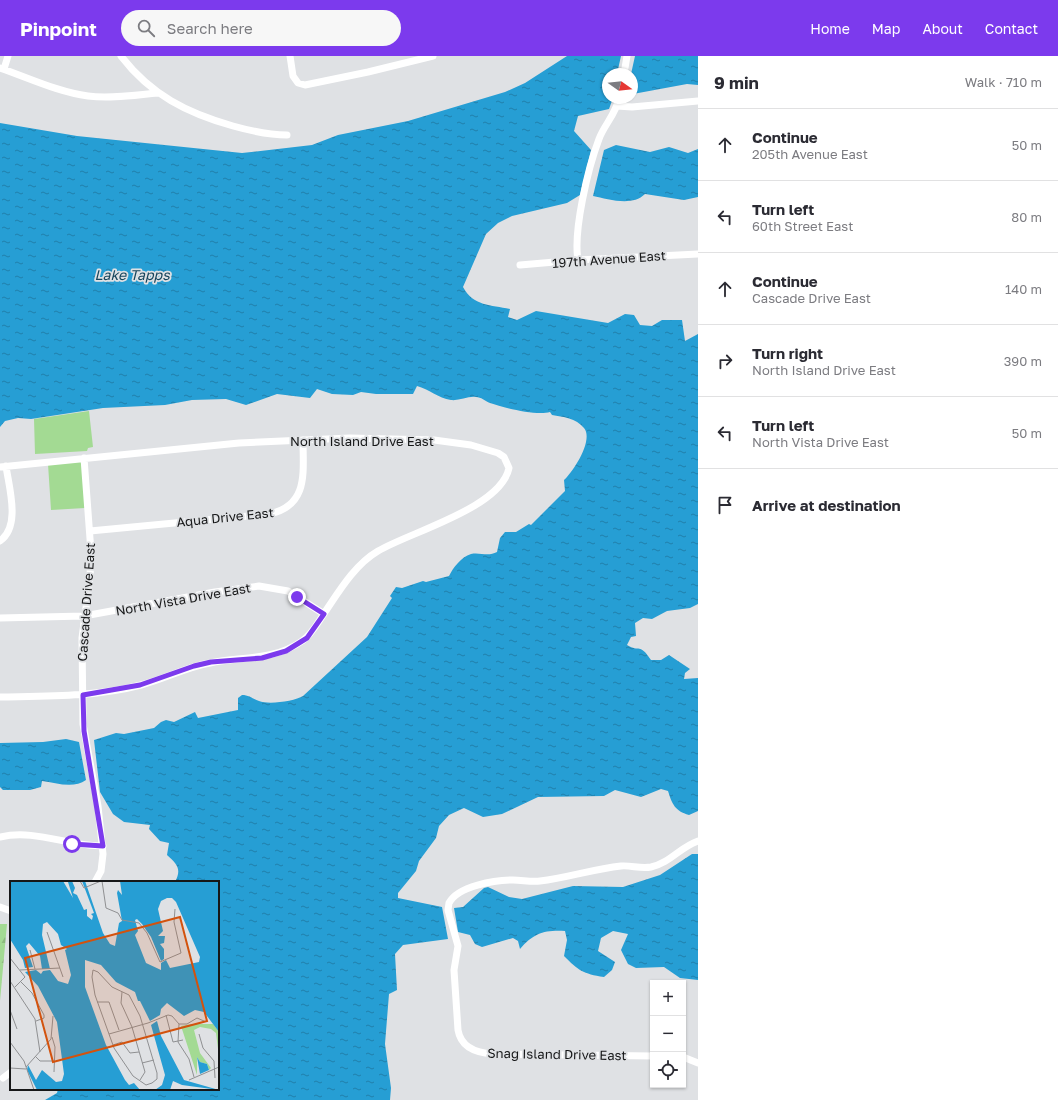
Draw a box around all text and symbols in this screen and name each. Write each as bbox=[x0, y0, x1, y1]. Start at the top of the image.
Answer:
search box bbox=[121, 10, 401, 46]
text: Pinpoint bbox=[20, 17, 97, 40]
icon: search bbox=[135, 17, 157, 39]
text: Search here bbox=[167, 19, 253, 37]
text: Home bbox=[810, 20, 850, 37]
text: Map bbox=[872, 20, 900, 37]
text: About bbox=[922, 20, 963, 37]
text: Contact bbox=[985, 20, 1038, 37]
north arrow bbox=[602, 68, 638, 104]
text: 9 min bbox=[714, 72, 759, 93]
text: Walk · 710 m bbox=[965, 74, 1042, 90]
text: Continue bbox=[752, 128, 818, 146]
icon: ahead bbox=[714, 134, 736, 156]
text: 50 m bbox=[1012, 137, 1042, 153]
text: 205th Avenue East bbox=[752, 146, 868, 162]
text: Turn left bbox=[752, 200, 814, 218]
icon: left bbox=[714, 206, 736, 228]
text: 80 m bbox=[1011, 209, 1042, 225]
text: 60th Street East bbox=[752, 218, 853, 234]
street label: 197th Avenue East bbox=[552, 247, 666, 271]
water label: Lake Tapps bbox=[94, 266, 170, 283]
text: Continue bbox=[752, 272, 818, 290]
icon: ahead bbox=[714, 278, 736, 300]
text: 140 m bbox=[1005, 281, 1042, 297]
text: Cascade Drive East bbox=[752, 290, 871, 306]
text: Turn right bbox=[752, 344, 823, 362]
icon: right bbox=[714, 350, 736, 372]
text: 390 m bbox=[1004, 353, 1042, 369]
text: North Island Drive East bbox=[752, 362, 896, 378]
text: Turn left bbox=[752, 416, 814, 434]
icon: left bbox=[714, 422, 736, 444]
text: 50 m bbox=[1012, 425, 1042, 441]
street label: North Island Drive East bbox=[290, 433, 434, 449]
text: North Vista Drive East bbox=[752, 434, 889, 450]
icon: arrive bbox=[714, 494, 736, 516]
text: Arrive at destination bbox=[752, 496, 901, 514]
street label: Aqua Drive East bbox=[176, 504, 274, 530]
street label: Cascade Drive East bbox=[74, 542, 98, 662]
street label: North Vista Drive East bbox=[114, 579, 252, 619]
route end bbox=[288, 588, 306, 606]
route start bbox=[63, 835, 81, 853]
inset map bbox=[10, 881, 219, 1090]
map controls bbox=[650, 980, 686, 1088]
button: + bbox=[650, 980, 686, 1016]
button: − bbox=[650, 1016, 686, 1052]
street label: Snag Island Drive East bbox=[487, 1045, 627, 1063]
button: locate bbox=[650, 1052, 686, 1088]

